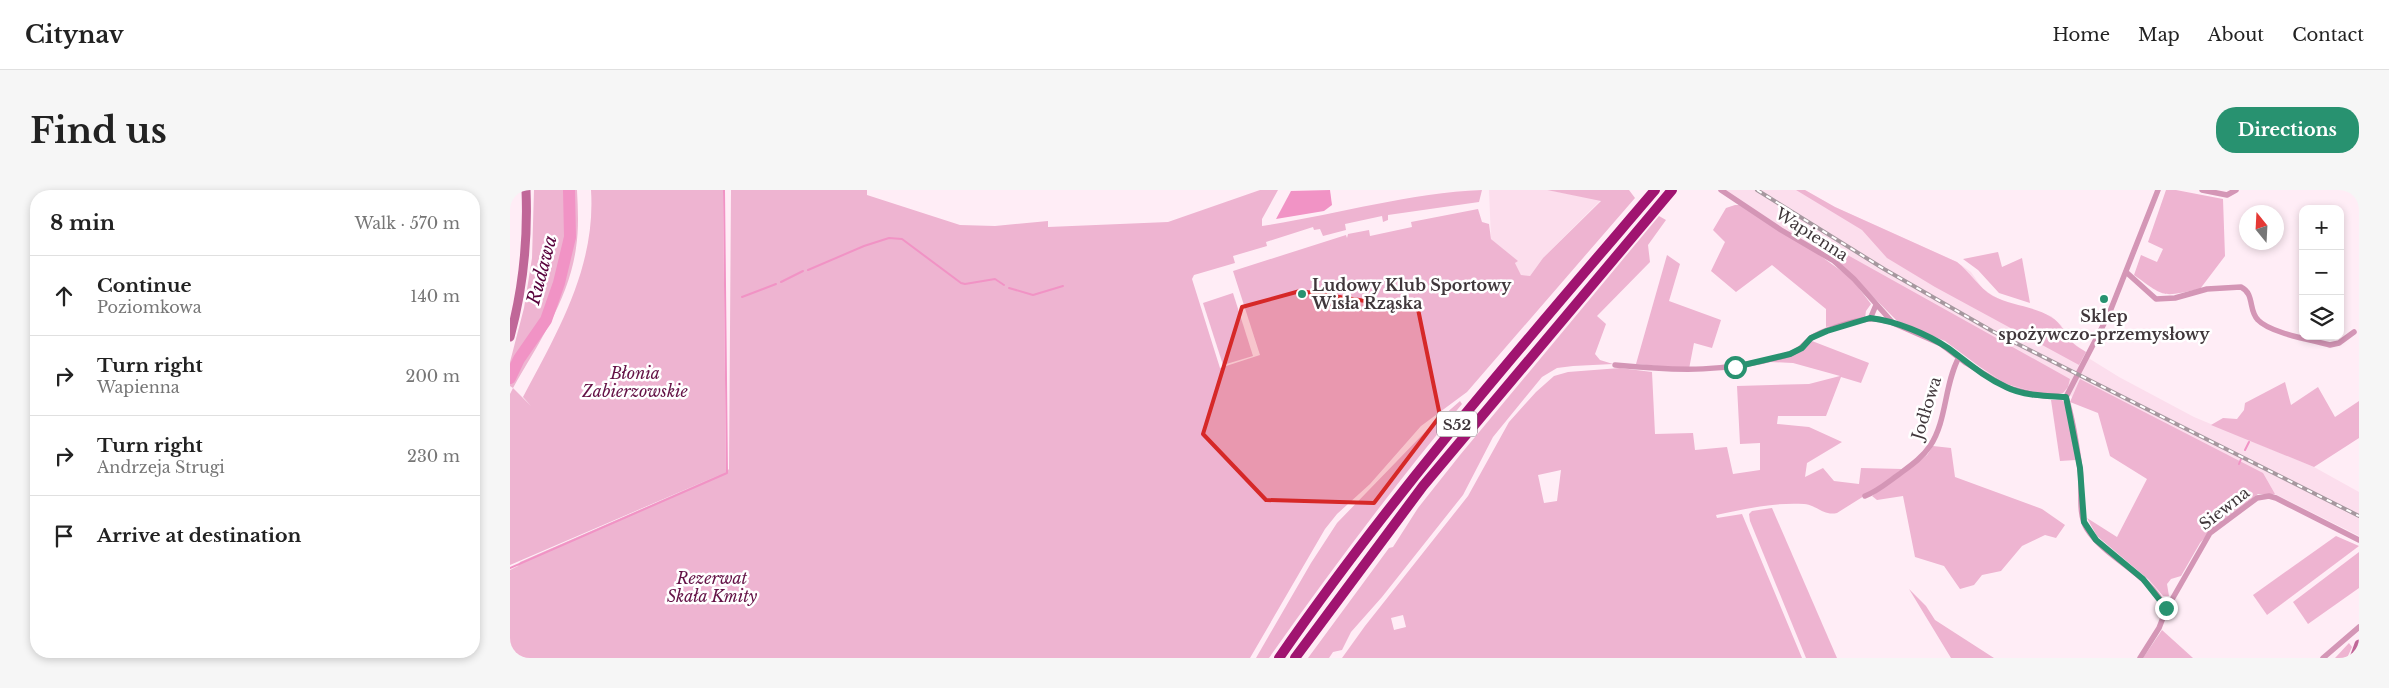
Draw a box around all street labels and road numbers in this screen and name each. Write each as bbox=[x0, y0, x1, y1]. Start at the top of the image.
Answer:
street label: Wapienna bbox=[1771, 203, 1852, 265]
street label: Jodłowa bbox=[1906, 374, 1945, 444]
road number: S52 bbox=[1437, 412, 1477, 436]
street label: Siewna bbox=[2195, 482, 2253, 534]

